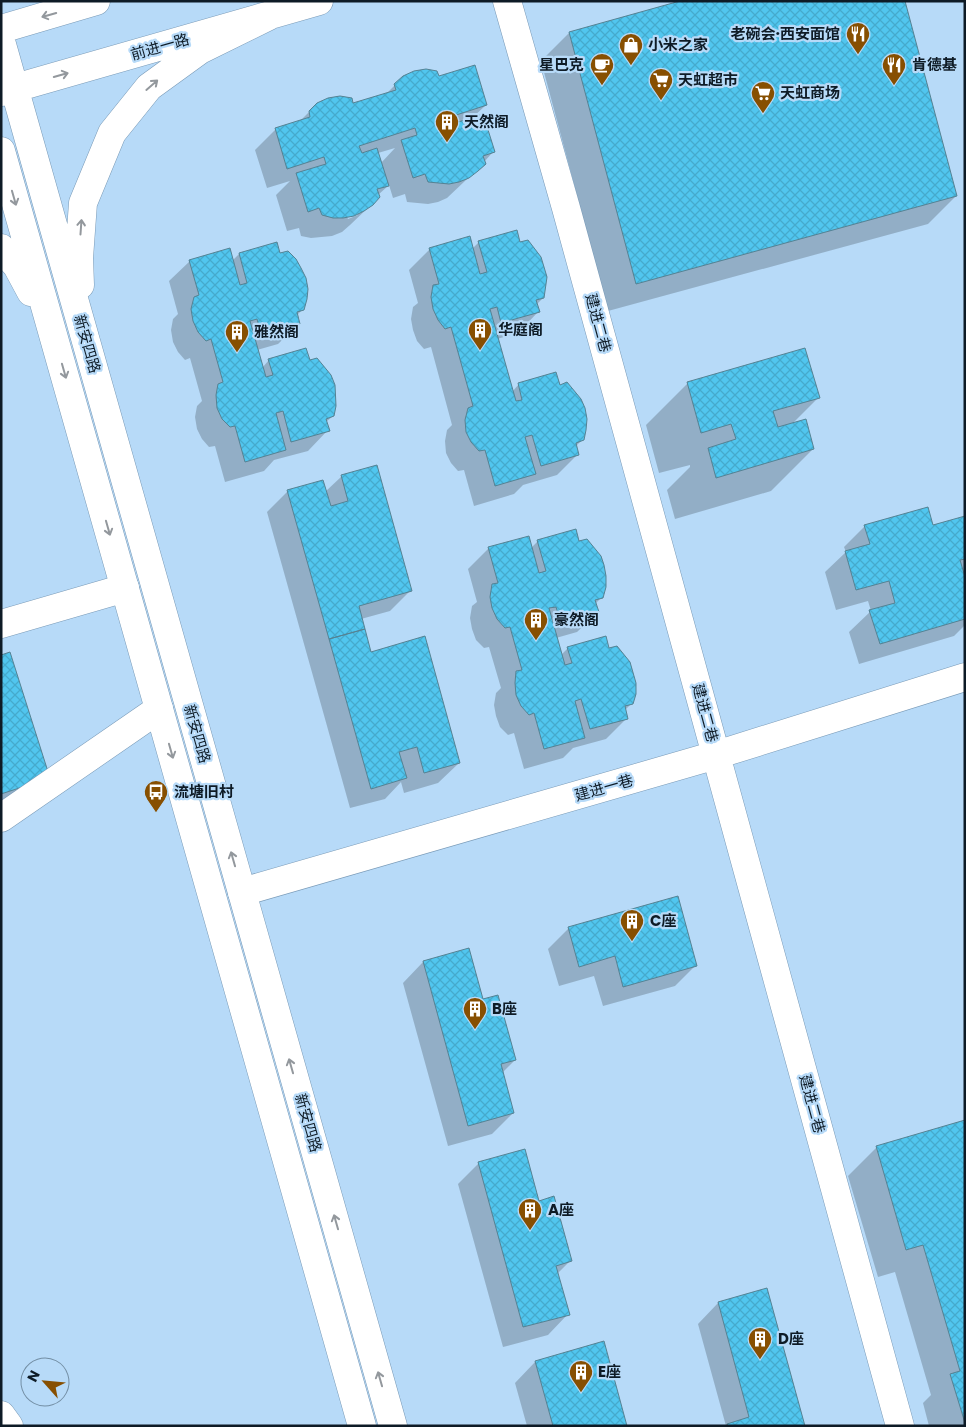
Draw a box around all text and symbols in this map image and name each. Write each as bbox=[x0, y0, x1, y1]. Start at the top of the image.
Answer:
one-way arrow bbox=[42, 10, 58, 20]
restaurant icon: 老碗会·西安面馆 bbox=[845, 21, 871, 55]
place label: 老碗会·西安面馆 bbox=[731, 23, 840, 44]
street label: 前进一路 bbox=[128, 28, 192, 65]
shop icon: 小米之家 bbox=[618, 32, 644, 66]
place label: 小米之家 bbox=[648, 34, 708, 55]
cafe icon: 星巴克 bbox=[589, 52, 615, 86]
restaurant icon: 肯德基 bbox=[881, 52, 907, 86]
place label: 星巴克 bbox=[539, 54, 584, 75]
place label: 肯德基 bbox=[912, 54, 957, 75]
supermarket icon: 天虹超市 bbox=[648, 67, 674, 101]
one-way arrow bbox=[53, 69, 69, 79]
place label: 天虹超市 bbox=[678, 69, 738, 90]
one-way arrow bbox=[145, 80, 158, 91]
supermarket icon: 天虹商场 bbox=[750, 80, 776, 114]
place label: 天虹商场 bbox=[780, 82, 840, 103]
building icon: 天然阁 bbox=[434, 109, 460, 143]
place label: 天然阁 bbox=[464, 111, 509, 132]
one-way arrow bbox=[10, 190, 20, 206]
one-way arrow bbox=[77, 220, 86, 236]
street label: 建进二巷 bbox=[581, 291, 616, 355]
street label: 新安四路 bbox=[69, 312, 106, 376]
building icon: 华庭阁 bbox=[467, 317, 493, 351]
building icon: 雅然阁 bbox=[224, 319, 250, 353]
place label: 华庭阁 bbox=[498, 319, 543, 340]
place label: 雅然阁 bbox=[254, 321, 299, 342]
one-way arrow bbox=[59, 363, 69, 379]
one-way arrow bbox=[103, 519, 113, 535]
building icon: 豪然阁 bbox=[523, 607, 549, 641]
place label: 豪然阁 bbox=[554, 609, 599, 630]
street label: 建进二巷 bbox=[688, 681, 723, 745]
street label: 新安四路 bbox=[179, 702, 216, 766]
one-way arrow bbox=[166, 743, 176, 759]
street label: 建进一巷 bbox=[572, 769, 636, 806]
bus stop icon: 流塘旧村 bbox=[143, 779, 169, 813]
place label: 流塘旧村 bbox=[174, 781, 234, 802]
one-way arrow bbox=[227, 852, 237, 868]
building icon: C座 bbox=[619, 908, 645, 942]
place label: C座 bbox=[650, 910, 676, 931]
building icon: B座 bbox=[462, 996, 488, 1030]
place label: B座 bbox=[492, 998, 517, 1019]
one-way arrow bbox=[286, 1059, 296, 1075]
street label: 建进二巷 bbox=[795, 1072, 830, 1136]
street label: 新安四路 bbox=[290, 1091, 327, 1155]
building icon: A座 bbox=[517, 1197, 543, 1231]
place label: A座 bbox=[548, 1199, 574, 1220]
one-way arrow bbox=[330, 1215, 340, 1231]
building icon: D座 bbox=[747, 1326, 773, 1360]
place label: D座 bbox=[778, 1328, 804, 1349]
north arrow bbox=[20, 1357, 70, 1407]
building icon: E座 bbox=[568, 1359, 594, 1393]
place label: E座 bbox=[598, 1361, 621, 1382]
text: N bbox=[22, 1367, 45, 1385]
one-way arrow bbox=[375, 1371, 384, 1387]

